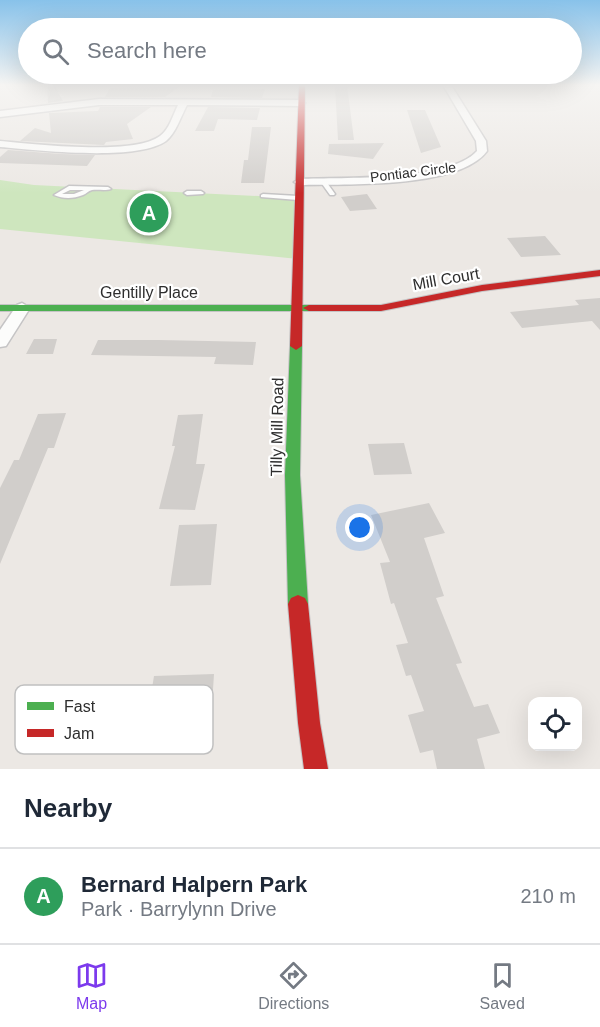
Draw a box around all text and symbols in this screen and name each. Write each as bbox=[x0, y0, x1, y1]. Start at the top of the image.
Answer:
search box bbox=[18, 18, 582, 84]
icon: search bbox=[39, 35, 72, 68]
text: Search here bbox=[87, 38, 207, 63]
street label: Pontiac Circle bbox=[369, 159, 457, 185]
pin: A bbox=[130, 190, 168, 236]
street label: Mill Court bbox=[411, 265, 481, 293]
street label: Gentilly Place bbox=[100, 284, 198, 301]
street label: Tilly Mill Road bbox=[268, 377, 286, 477]
your location bbox=[345, 513, 374, 542]
legend bbox=[15, 685, 213, 754]
map controls bbox=[528, 697, 582, 751]
button: locate bbox=[528, 697, 582, 751]
text: Fast bbox=[64, 698, 96, 715]
text: Jam bbox=[64, 725, 94, 742]
text: Nearby bbox=[24, 793, 112, 823]
text: Bernard Halpern Park bbox=[81, 872, 307, 897]
text: A bbox=[36, 885, 51, 907]
text: 210 m bbox=[520, 885, 576, 907]
text: Park · Barrylynn Drive bbox=[81, 898, 277, 920]
tab: Map bbox=[75, 959, 108, 1013]
tab: Directions bbox=[258, 959, 329, 1013]
tab: Saved bbox=[480, 959, 525, 1013]

